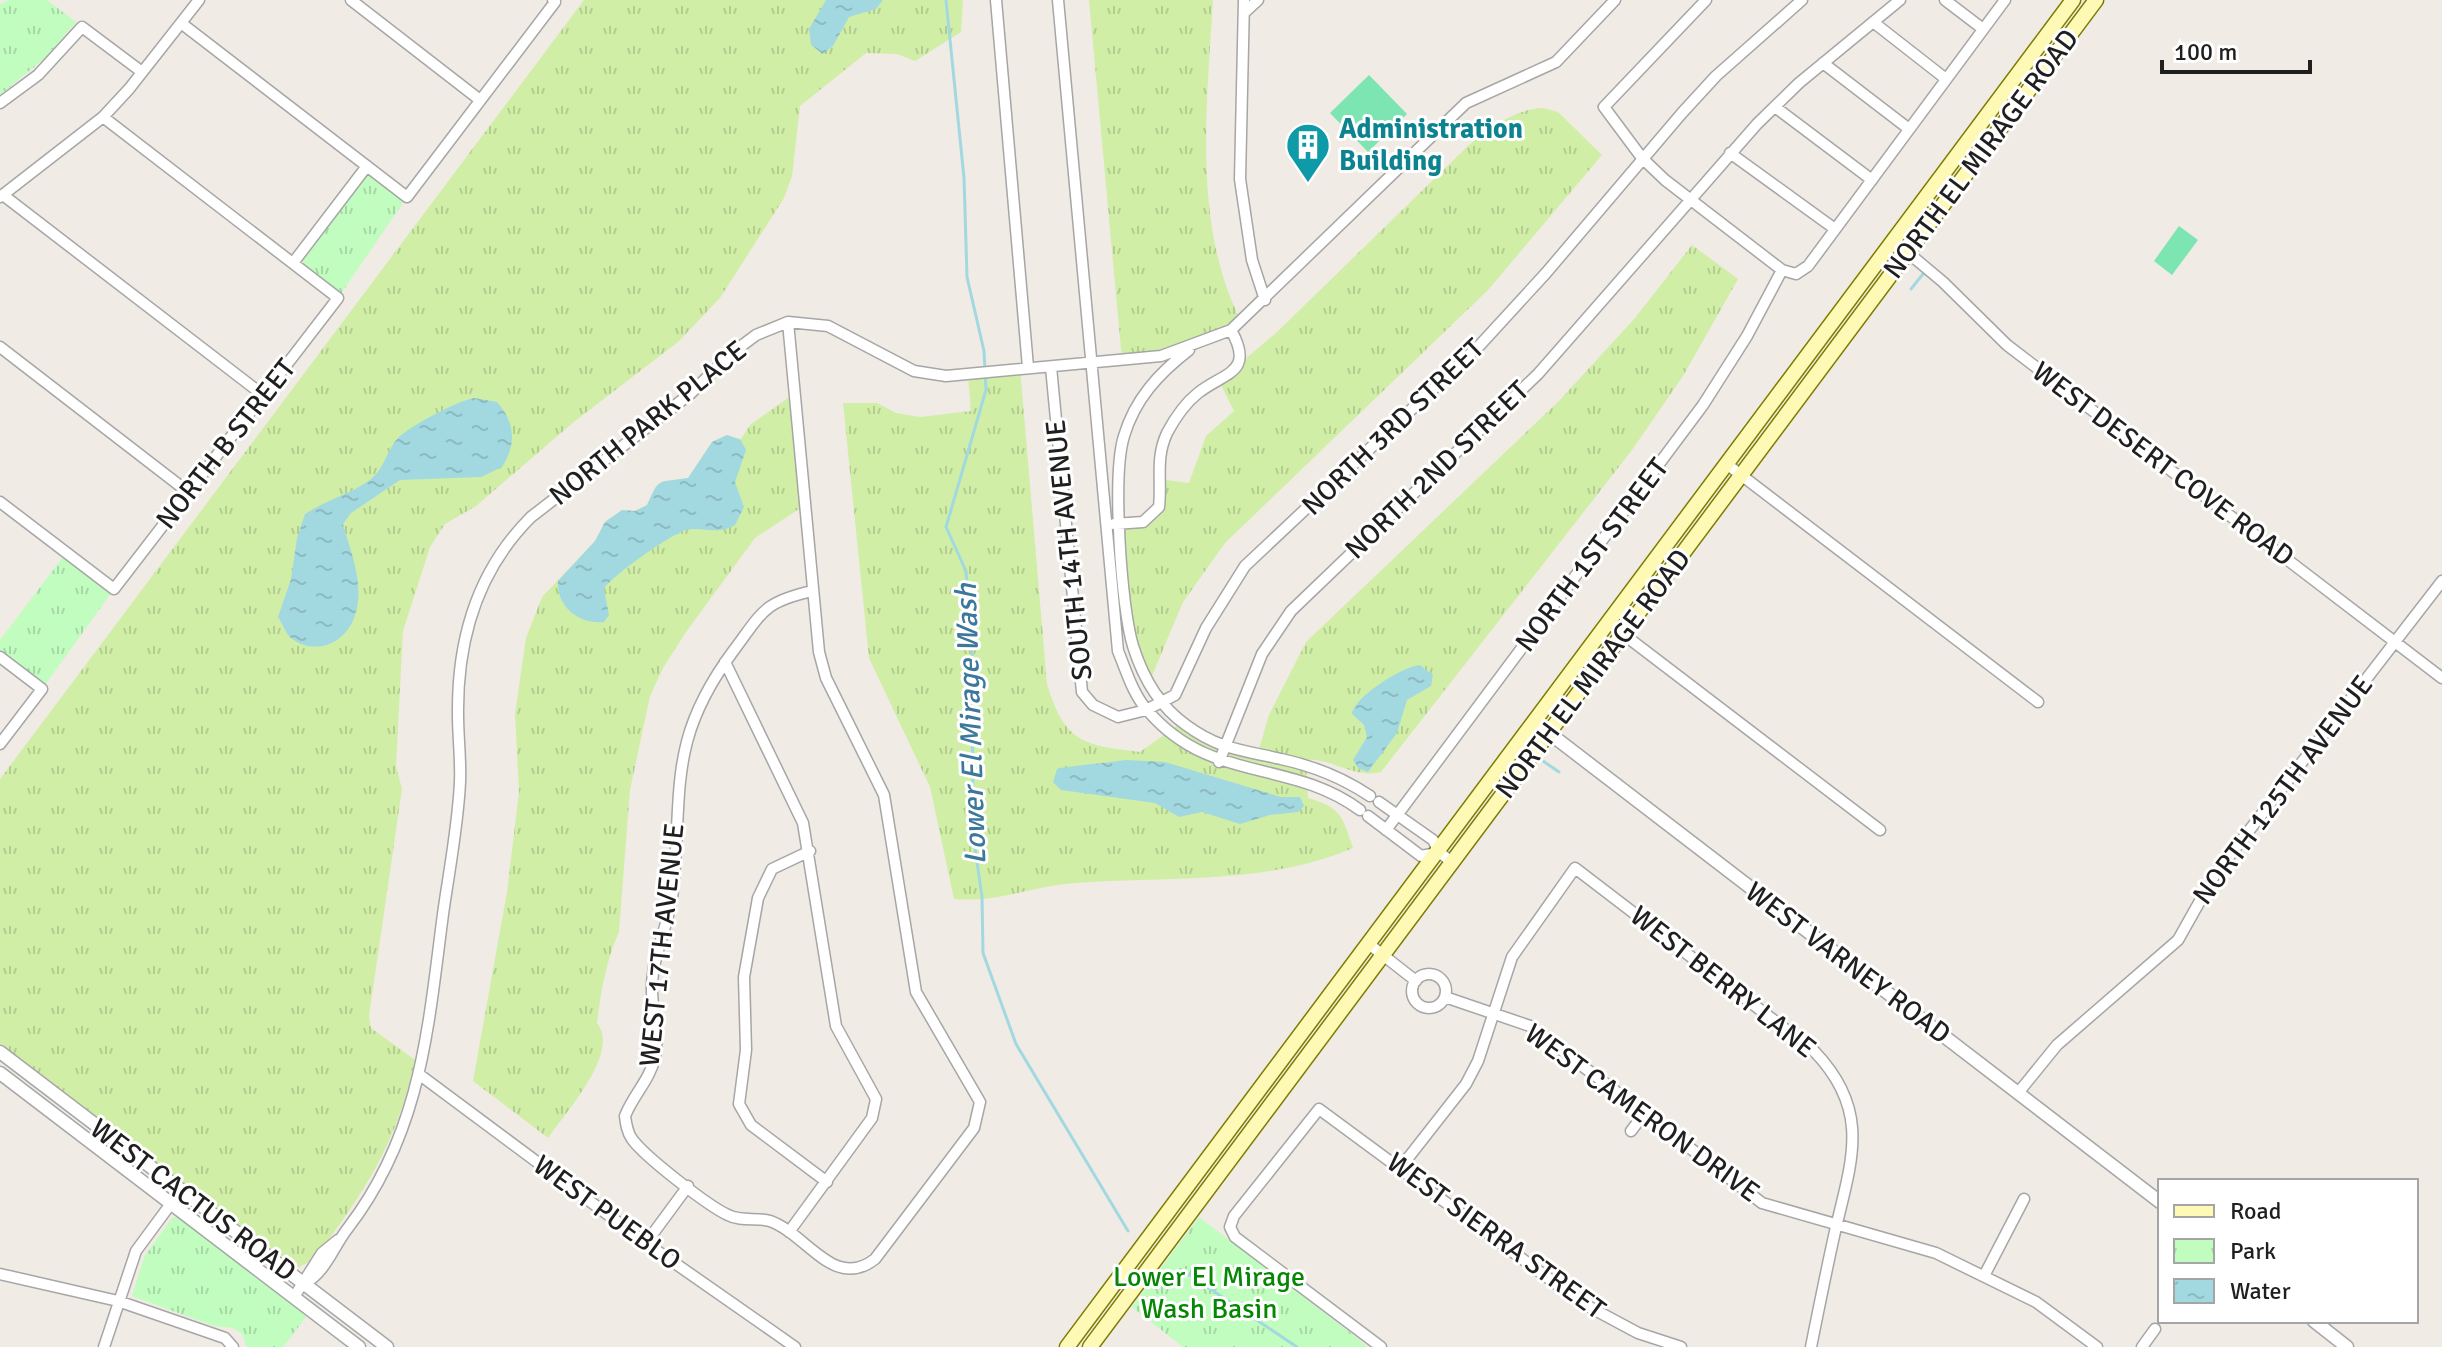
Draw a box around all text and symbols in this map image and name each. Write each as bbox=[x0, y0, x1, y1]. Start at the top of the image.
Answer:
street label: NORTH EL MIRAGE ROAD bbox=[1876, 23, 2086, 285]
scale bar bbox=[2162, 24, 2310, 74]
text: 100 m bbox=[2174, 37, 2237, 67]
place label: Administration Building bbox=[1339, 112, 1523, 178]
building icon: Administration Building bbox=[1284, 121, 1332, 184]
street label: NORTH 3RD STREET bbox=[1295, 331, 1491, 523]
street label: NORTH PARK PLACE bbox=[543, 333, 753, 513]
street label: NORTH B STREET bbox=[149, 352, 303, 536]
street label: WEST DESERT COVE ROAD bbox=[2025, 355, 2301, 573]
street label: NORTH 2ND STREET bbox=[1338, 374, 1536, 566]
street label: SOUTH 14TH AVENUE bbox=[1038, 418, 1100, 682]
street label: NORTH 1ST STREET bbox=[1508, 451, 1676, 658]
street label: NORTH EL MIRAGE ROAD bbox=[1488, 543, 1698, 805]
water label: Lower El Mirage Wash bbox=[948, 582, 994, 865]
street label: NORTH 125TH AVENUE bbox=[2186, 669, 2380, 911]
street label: WEST 17TH AVENUE bbox=[632, 822, 692, 1068]
street label: WEST VARNEY ROAD bbox=[1739, 875, 1957, 1051]
street label: WEST BERRY LANE bbox=[1623, 899, 1823, 1065]
street label: WEST CAMERON DRIVE bbox=[1518, 1016, 1766, 1210]
street label: WEST CACTUS ROAD bbox=[83, 1112, 303, 1288]
street label: WEST SIERRA STREET bbox=[1380, 1145, 1612, 1327]
street label: WEST PUEBLO bbox=[527, 1148, 687, 1278]
legend bbox=[2158, 1179, 2418, 1323]
text: Road bbox=[2230, 1196, 2281, 1226]
text: Park bbox=[2230, 1236, 2276, 1266]
park label: Lower El Mirage Wash Basin bbox=[1113, 1260, 1305, 1326]
text: Water bbox=[2230, 1276, 2291, 1306]

